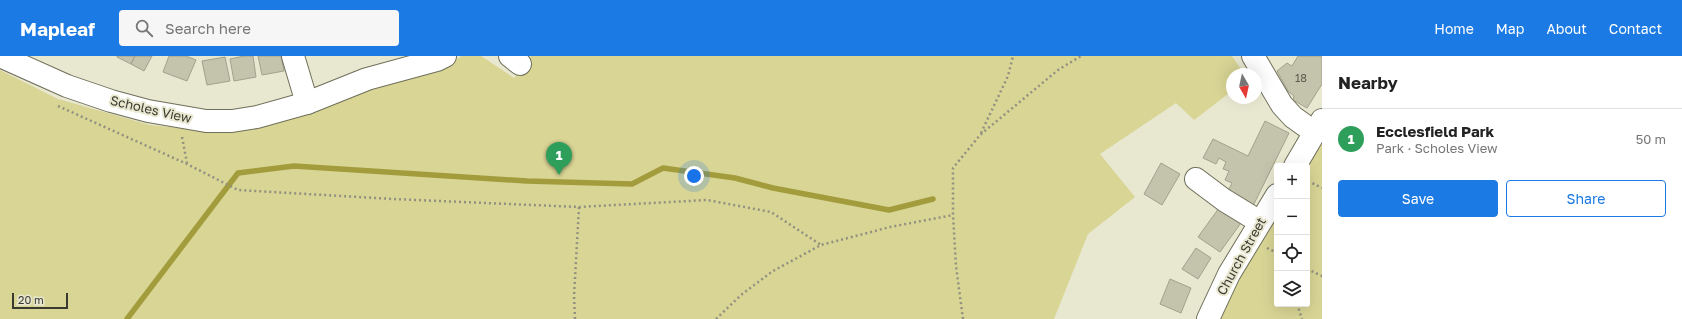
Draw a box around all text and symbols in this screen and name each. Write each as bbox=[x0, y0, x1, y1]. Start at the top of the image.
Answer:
search box bbox=[119, 10, 399, 46]
text: Mapleaf bbox=[20, 17, 95, 40]
icon: search bbox=[133, 17, 155, 39]
text: Search here bbox=[165, 19, 251, 37]
text: Home bbox=[1434, 20, 1474, 37]
text: Map bbox=[1496, 20, 1524, 37]
text: About bbox=[1546, 20, 1587, 37]
text: Contact bbox=[1609, 20, 1662, 37]
north arrow bbox=[1226, 68, 1262, 104]
house number: 18 bbox=[1295, 71, 1307, 84]
text: Nearby bbox=[1338, 72, 1398, 93]
street label: Scholes View bbox=[109, 92, 194, 126]
text: Ecclesfield Park bbox=[1376, 122, 1494, 140]
text: 1 bbox=[1348, 131, 1354, 147]
text: 50 m bbox=[1636, 131, 1666, 147]
text: Park · Scholes View bbox=[1376, 140, 1498, 156]
pin: 1 bbox=[546, 142, 572, 175]
map controls bbox=[1274, 163, 1310, 307]
button: + bbox=[1274, 163, 1310, 199]
your location bbox=[684, 166, 704, 186]
button: Save bbox=[1338, 180, 1498, 217]
button: Share bbox=[1506, 180, 1666, 217]
button: − bbox=[1274, 199, 1310, 235]
street label: Church Street bbox=[1213, 214, 1269, 298]
button: locate bbox=[1274, 235, 1310, 271]
button: layers bbox=[1274, 271, 1310, 307]
scale bar bbox=[12, 291, 68, 310]
text: 20 m bbox=[18, 293, 44, 306]

